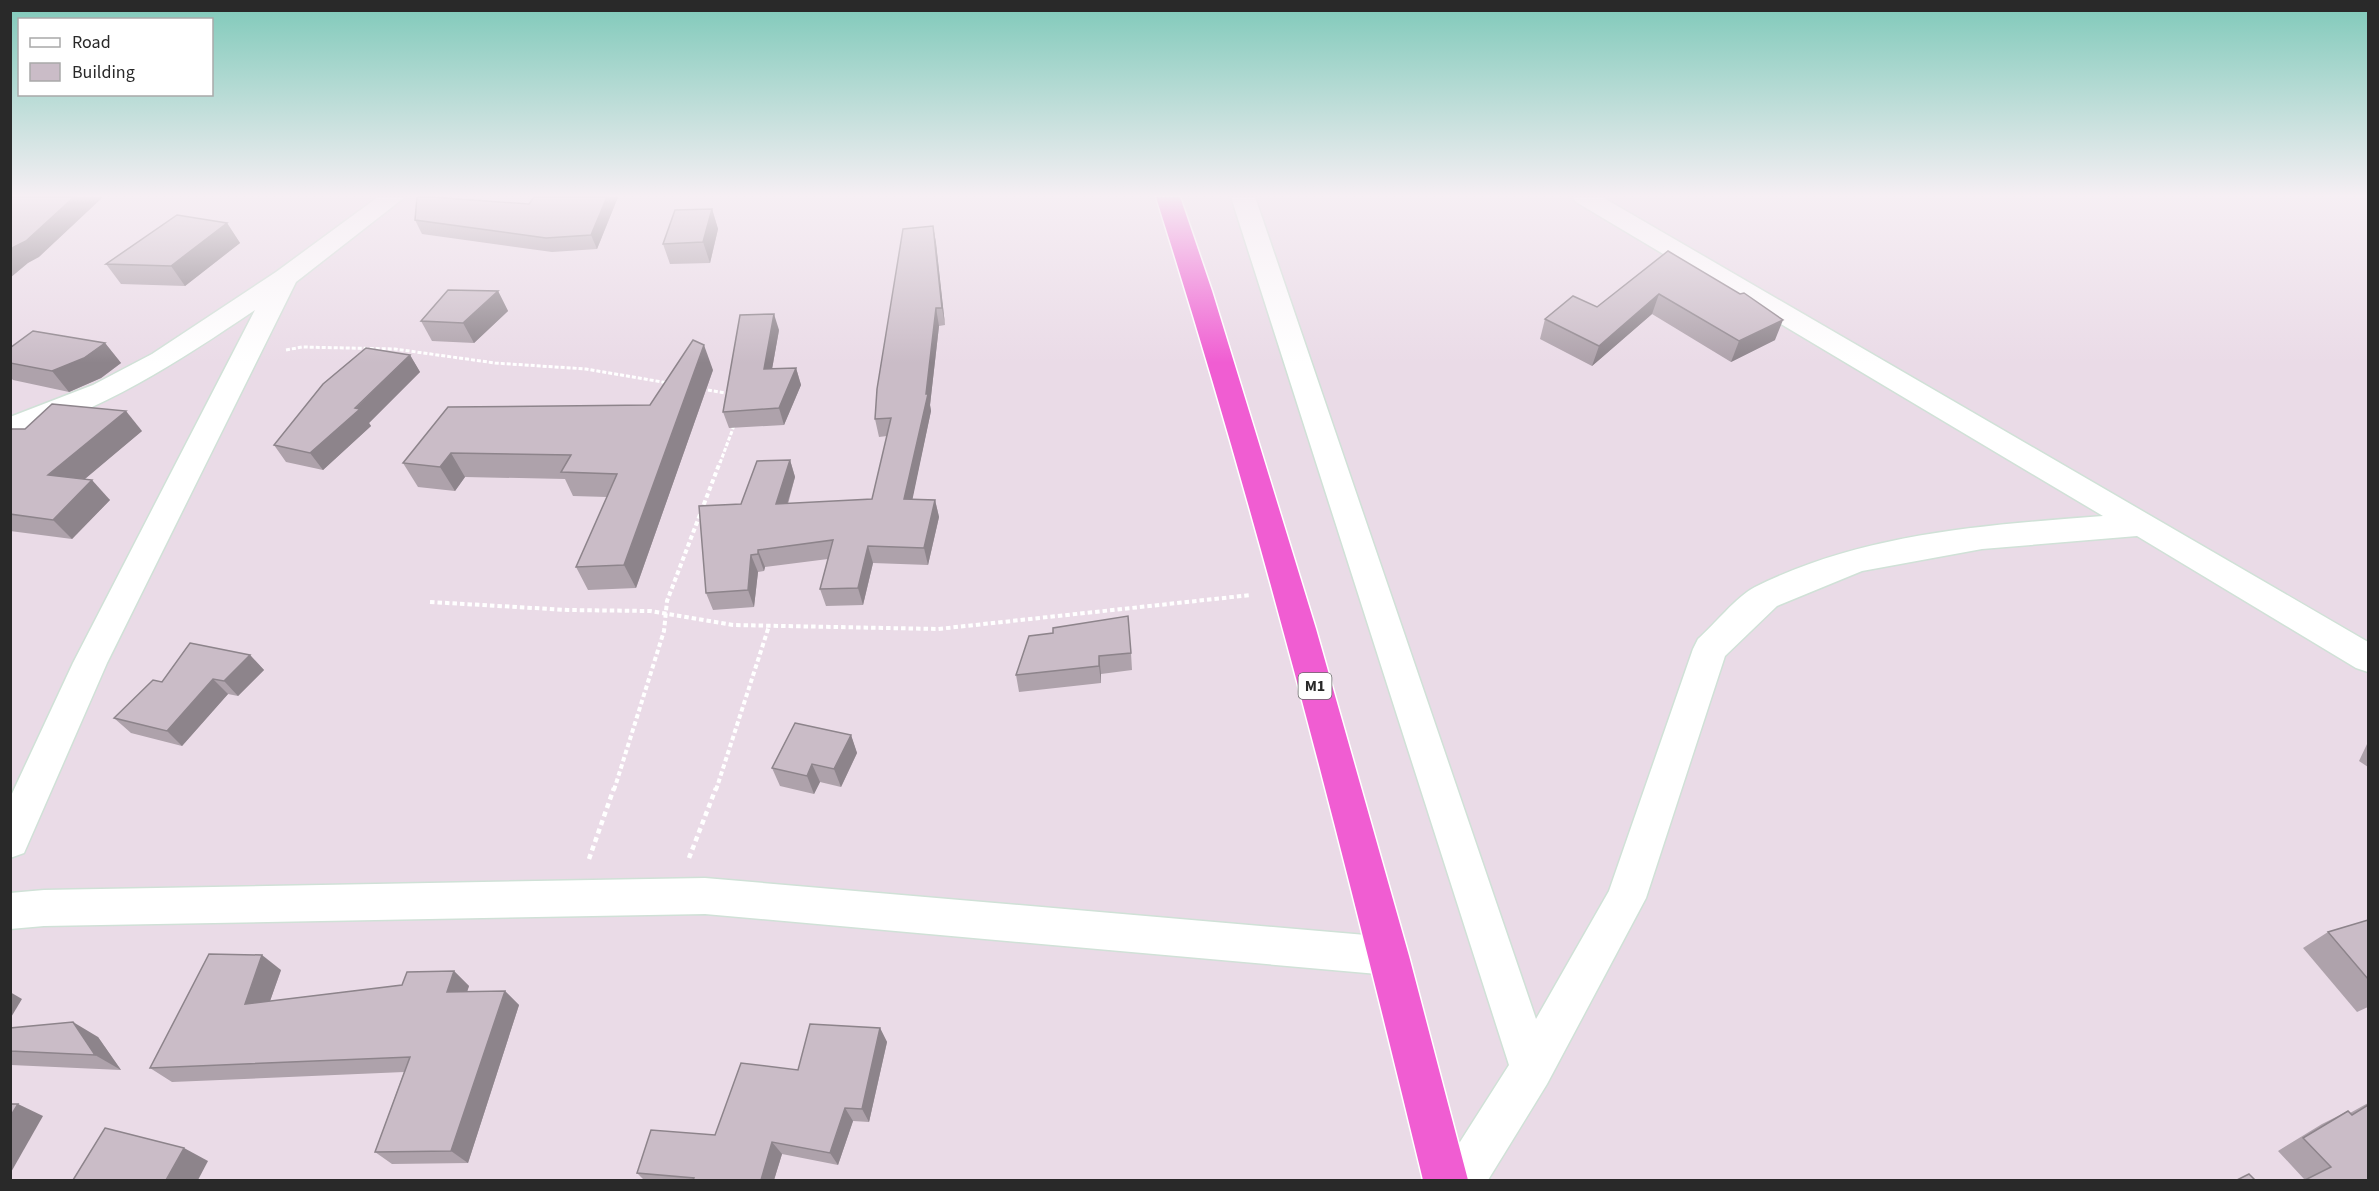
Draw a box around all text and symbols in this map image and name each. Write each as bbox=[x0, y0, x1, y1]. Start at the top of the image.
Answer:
legend bbox=[18, 18, 213, 96]
text: Road bbox=[72, 30, 111, 55]
text: Building bbox=[72, 60, 135, 85]
road number: M1 bbox=[1298, 673, 1332, 699]

